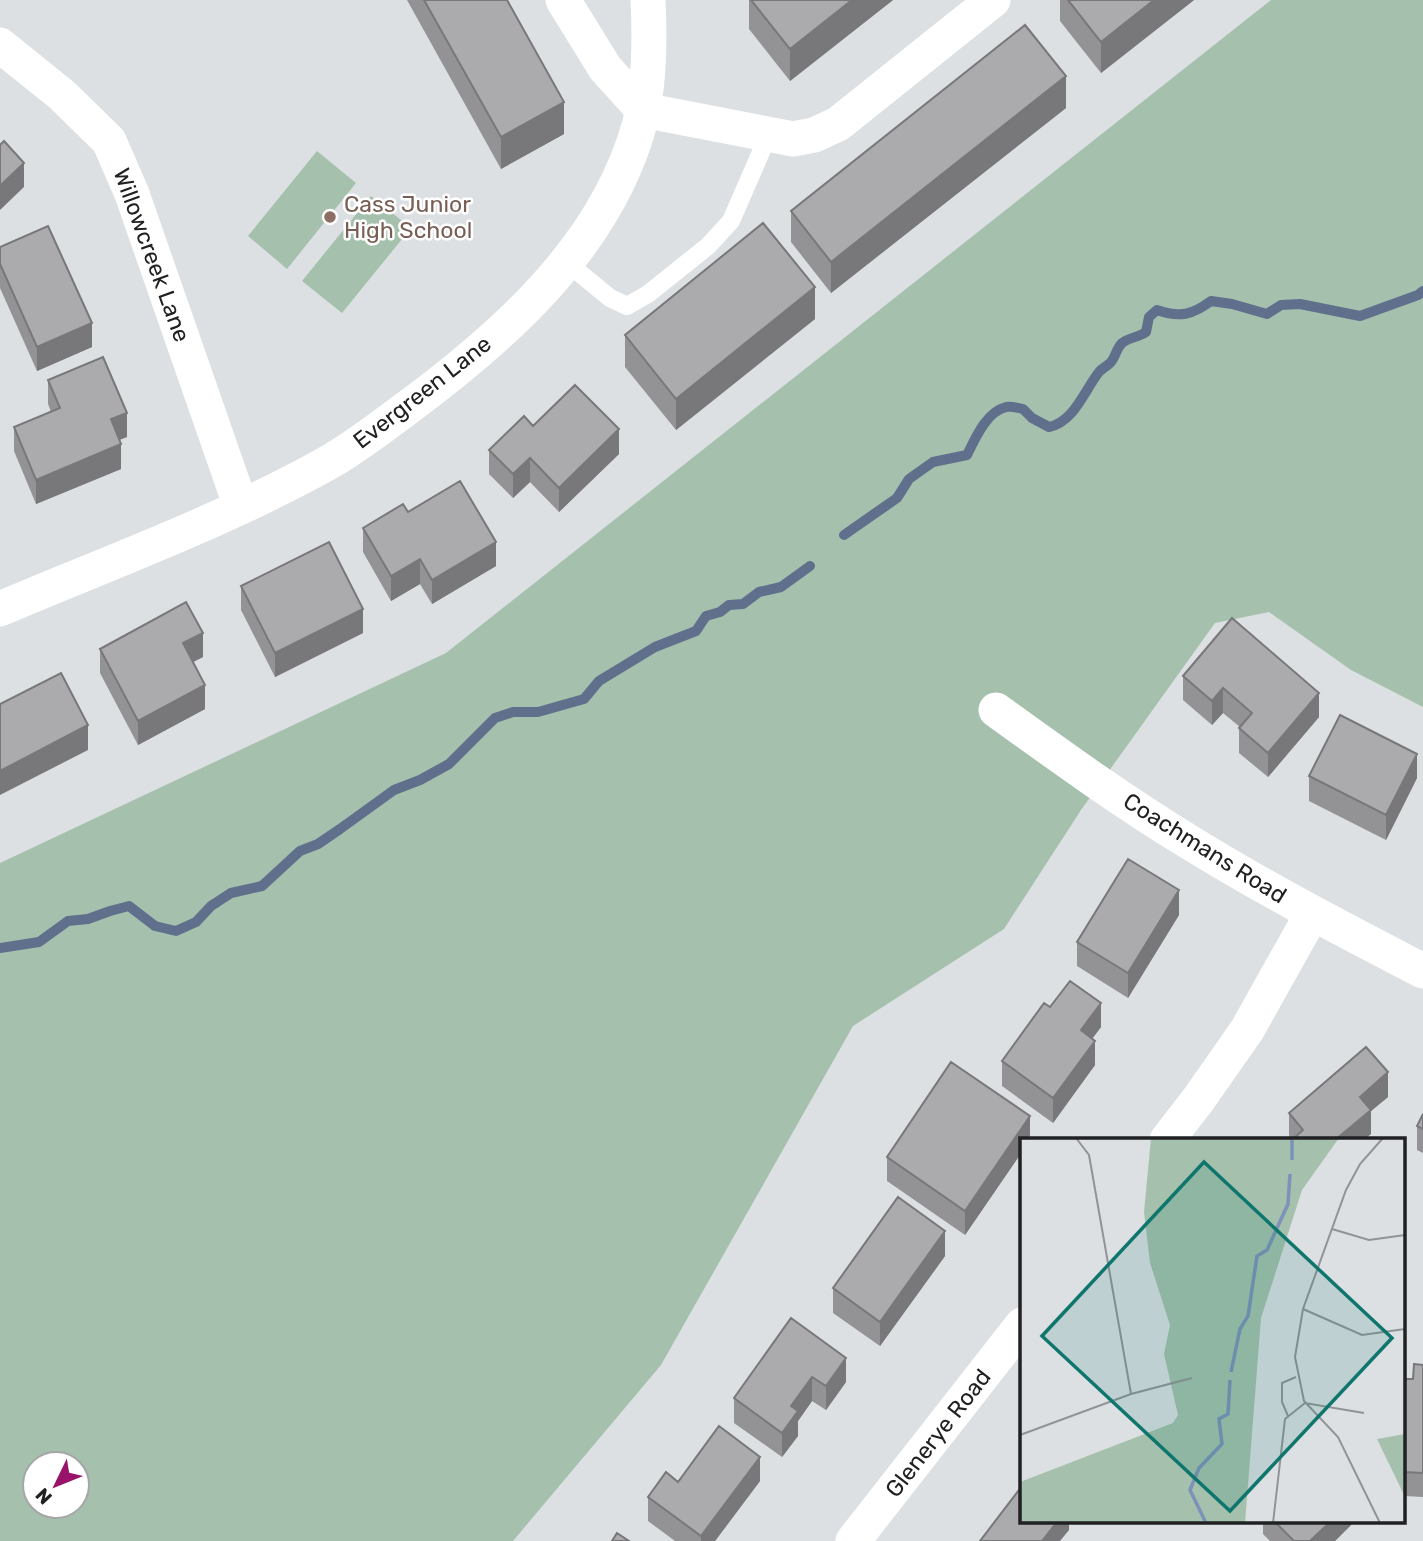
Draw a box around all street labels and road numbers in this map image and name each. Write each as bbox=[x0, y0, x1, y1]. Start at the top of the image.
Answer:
street label: Willowcreek Lane bbox=[108, 164, 196, 346]
street label: Evergreen Lane bbox=[347, 329, 497, 455]
street label: Coachmans Road bbox=[1118, 787, 1292, 909]
street label: Glenerye Road bbox=[879, 1363, 997, 1503]

